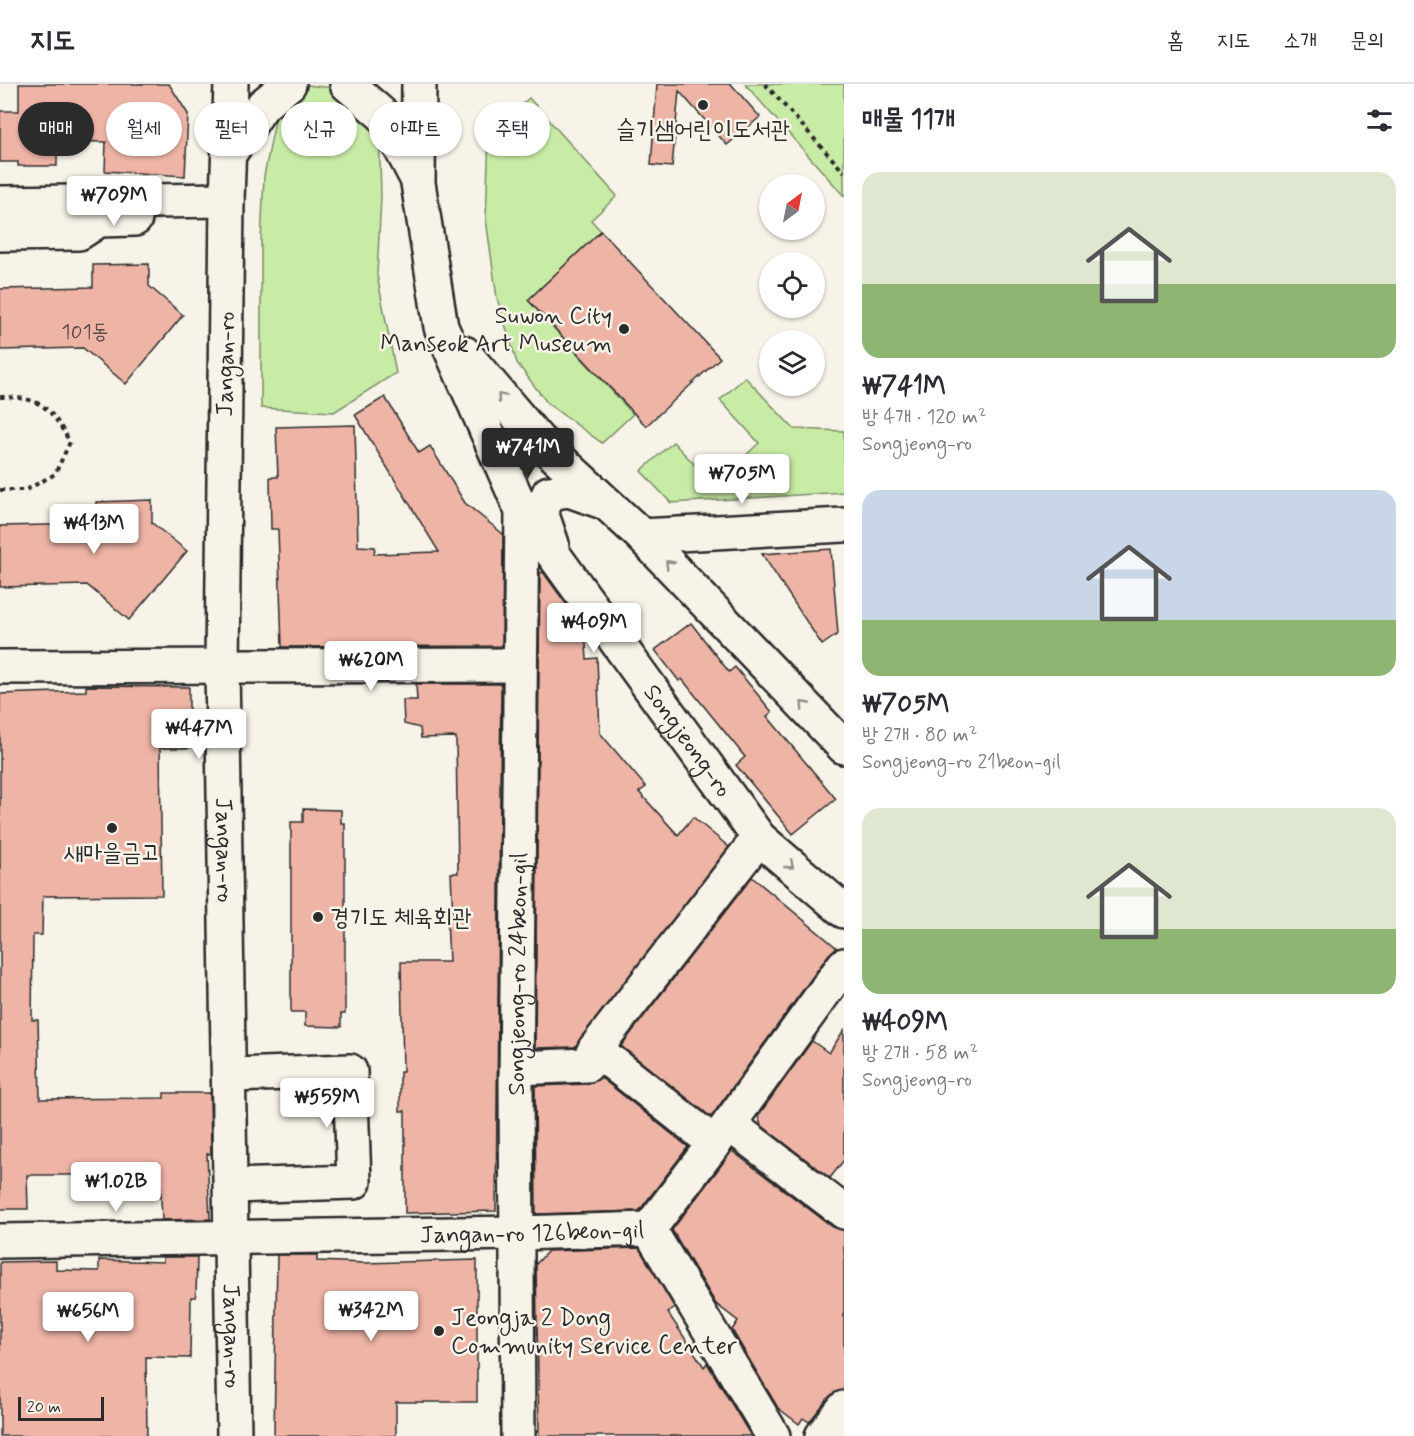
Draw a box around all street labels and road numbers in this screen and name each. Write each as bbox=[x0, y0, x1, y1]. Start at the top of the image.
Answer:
street label: Jangan-ro bbox=[210, 311, 245, 417]
street label: Songjeong-ro bbox=[636, 679, 738, 804]
street label: Jangan-ro bbox=[206, 797, 240, 903]
street label: Songjeong-ro 24beon-gil bbox=[502, 852, 536, 1096]
street label: Jangan-ro 126beon-gil bbox=[420, 1215, 645, 1253]
street label: Jangan-ro bbox=[213, 1283, 247, 1389]

